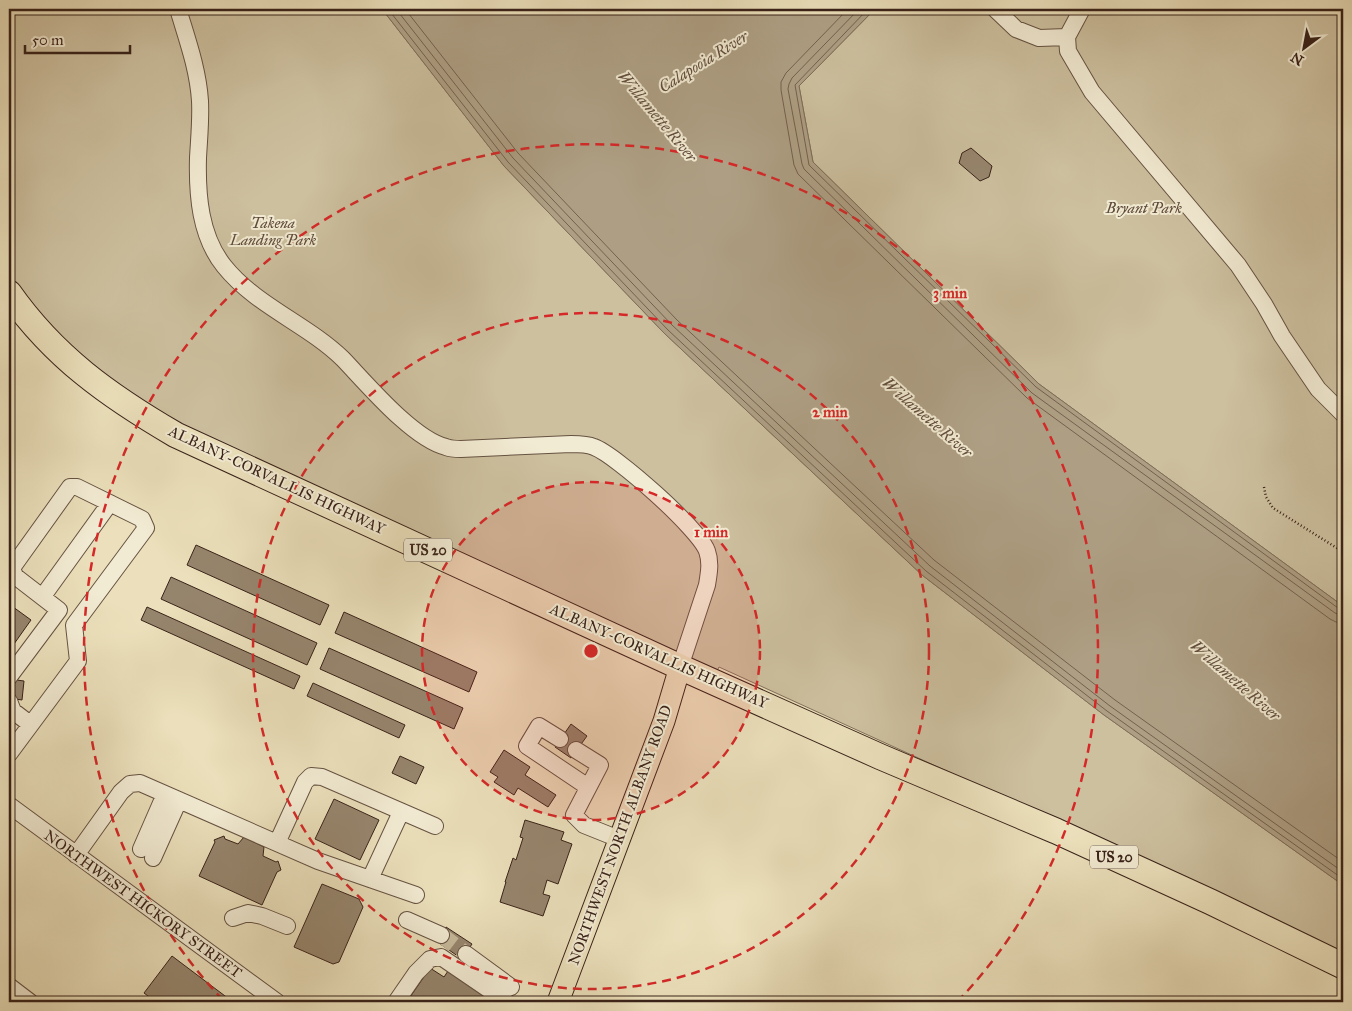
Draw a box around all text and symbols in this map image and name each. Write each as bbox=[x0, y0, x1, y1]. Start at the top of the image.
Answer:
scale bar bbox=[25, 22, 130, 54]
north arrow bbox=[1280, 22, 1330, 72]
water label: Calapooia River bbox=[655, 26, 753, 97]
text: 50 m bbox=[32, 31, 64, 49]
text: N bbox=[1288, 48, 1307, 69]
water label: Willamette River bbox=[614, 67, 702, 167]
park label: Bryant Park bbox=[1105, 199, 1182, 217]
park label: Takena Landing Park bbox=[229, 214, 316, 249]
text: 3 min bbox=[933, 284, 968, 303]
water label: Willamette River bbox=[879, 373, 977, 462]
text: 2 min bbox=[812, 403, 849, 421]
street label: ALBANY-CORVALLIS HIGHWAY bbox=[165, 421, 389, 538]
text: 1 min bbox=[694, 523, 729, 541]
road number: US 20 bbox=[404, 538, 452, 562]
street label: ALBANY-CORVALLIS HIGHWAY bbox=[546, 599, 771, 713]
water label: Willamette River bbox=[1187, 636, 1285, 725]
centre of rings bbox=[582, 642, 600, 660]
street label: NORTHWEST NORTH ALBANY ROAD bbox=[564, 702, 676, 967]
street label: NORTHWEST HICKORY STREET bbox=[41, 826, 245, 982]
road number: US 20 bbox=[1090, 846, 1138, 869]

